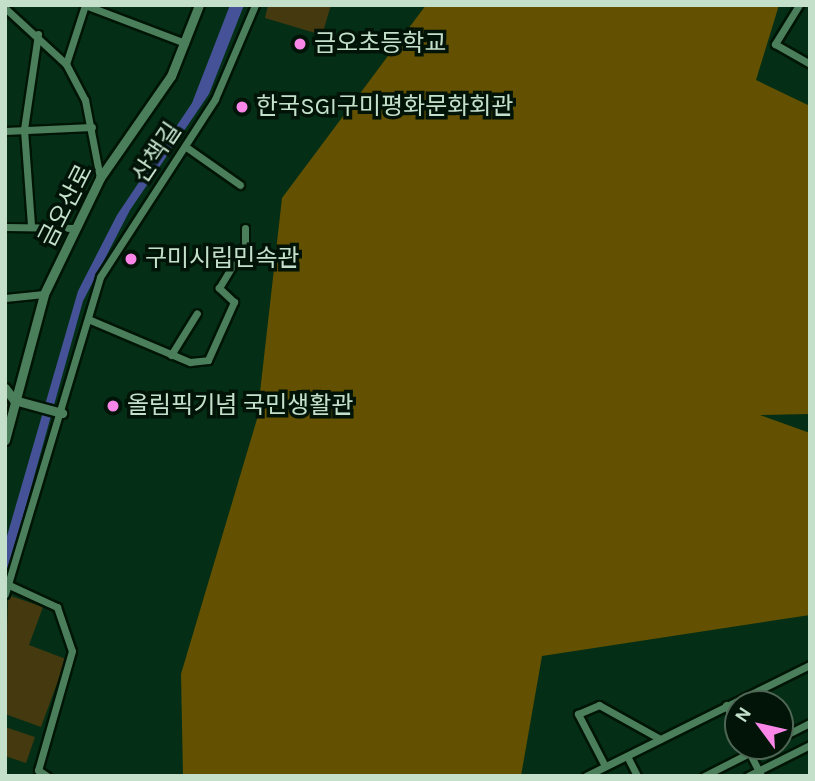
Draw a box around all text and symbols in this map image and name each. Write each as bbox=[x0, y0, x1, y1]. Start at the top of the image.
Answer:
place label: 금오초등학교 bbox=[314, 30, 446, 58]
marker: 금오초등학교 bbox=[292, 36, 308, 52]
place label: 한국SGI구미평화문화회관 bbox=[256, 93, 513, 121]
marker: 한국SGI구미평화문화회관 bbox=[234, 99, 250, 115]
street label: 산책길 bbox=[127, 117, 187, 189]
street label: 금오산로 bbox=[33, 160, 99, 252]
place label: 구미시립민속관 bbox=[145, 245, 300, 273]
marker: 구미시립민속관 bbox=[123, 251, 139, 267]
place label: 올림픽기념 국민생활관 bbox=[127, 392, 353, 420]
marker: 올림픽기념 국민생활관 bbox=[105, 398, 121, 414]
north arrow bbox=[724, 690, 794, 760]
text: N bbox=[730, 703, 756, 726]

